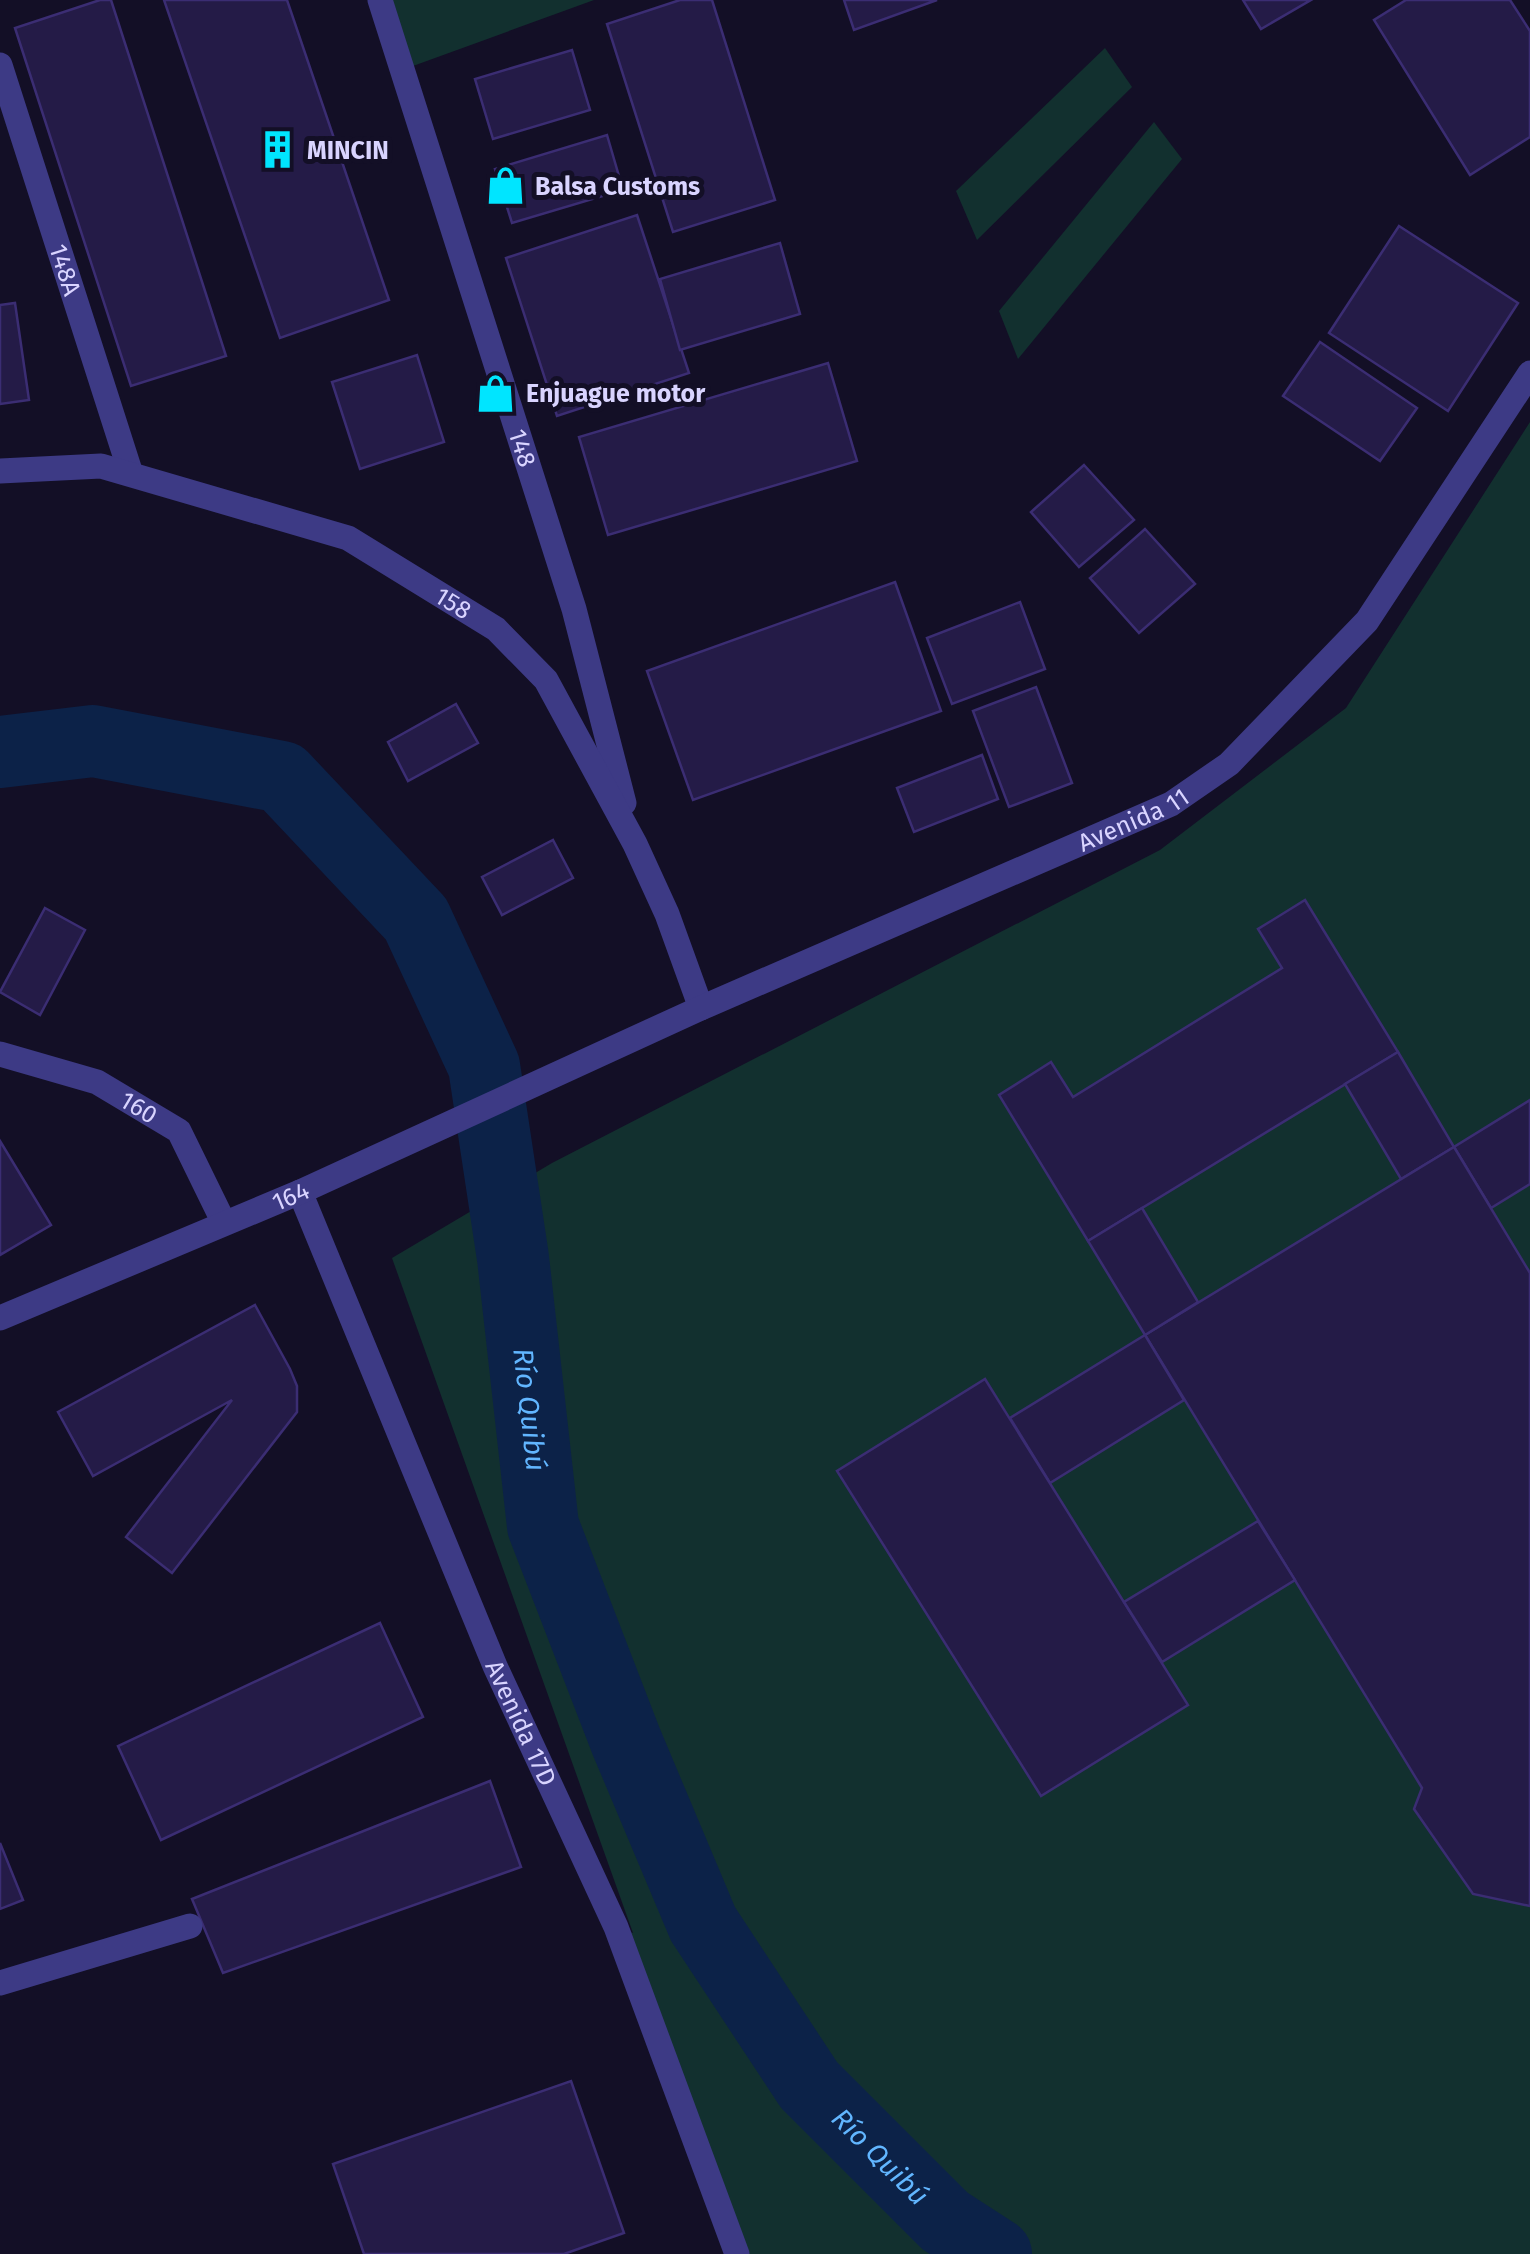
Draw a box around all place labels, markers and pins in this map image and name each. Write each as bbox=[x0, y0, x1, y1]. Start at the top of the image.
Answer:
building icon: MINCIN bbox=[256, 129, 298, 171]
place label: MINCIN bbox=[307, 136, 389, 166]
shop icon: Balsa Customs bbox=[484, 165, 526, 207]
place label: Balsa Customs bbox=[535, 172, 700, 202]
shop icon: Enjuague motor bbox=[475, 372, 517, 414]
place label: Enjuague motor bbox=[526, 379, 706, 409]

